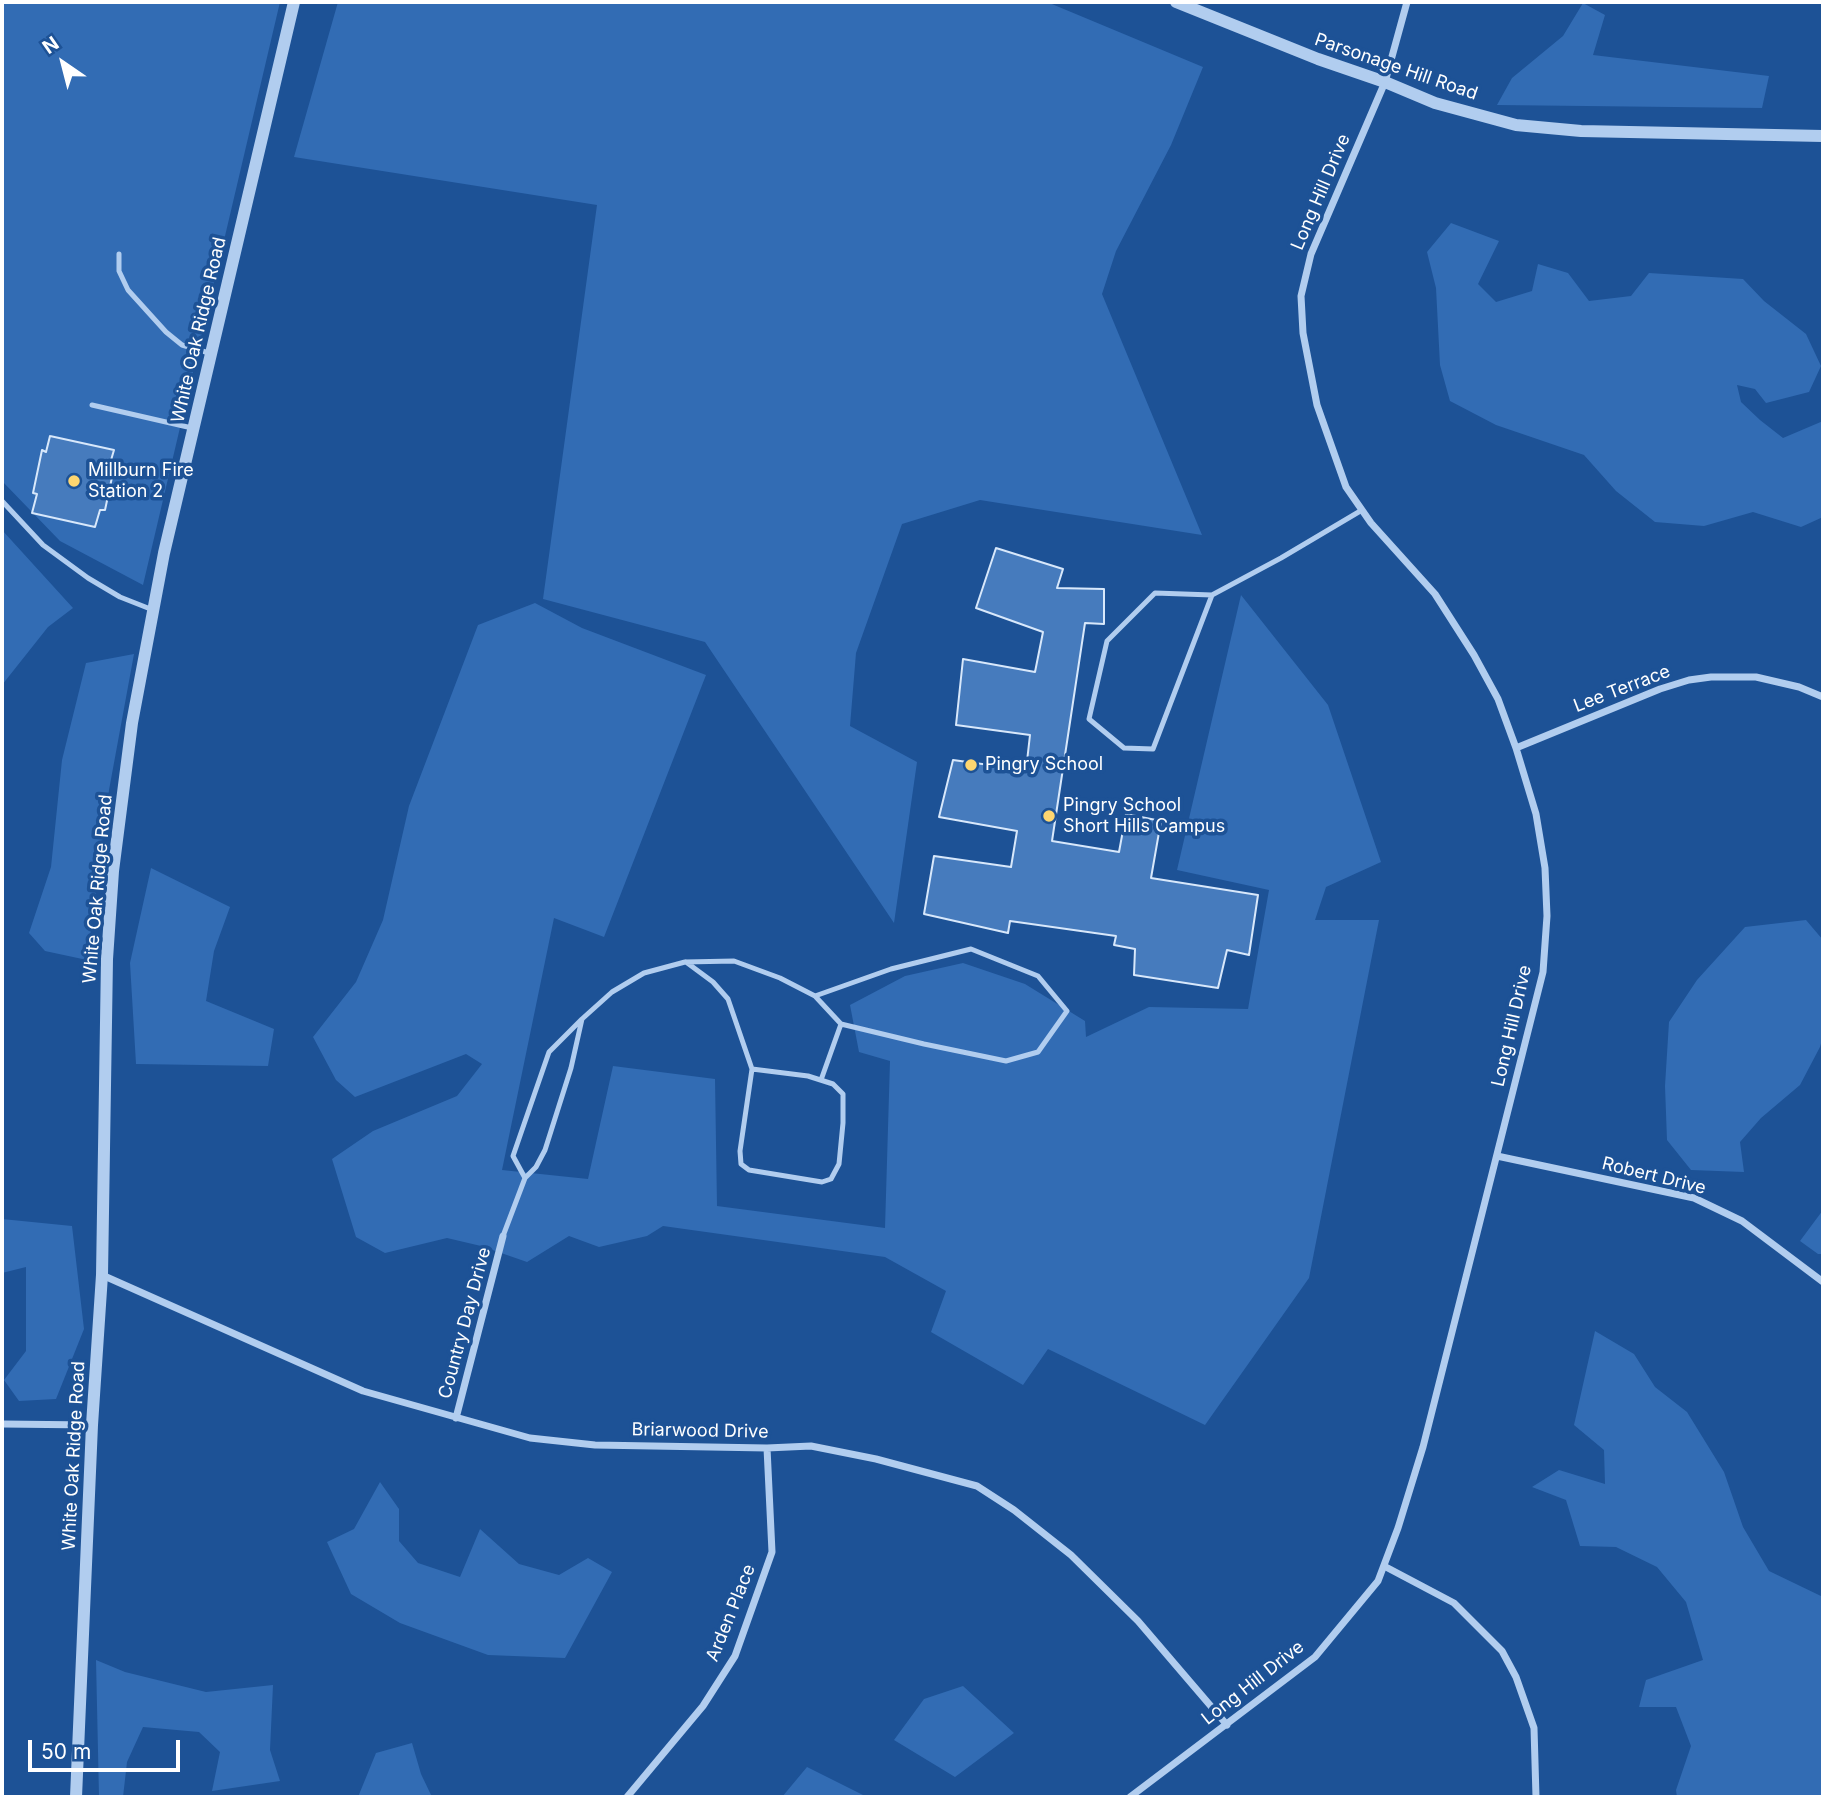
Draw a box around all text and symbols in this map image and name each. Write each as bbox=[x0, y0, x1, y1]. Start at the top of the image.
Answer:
north arrow bbox=[28, 28, 98, 98]
street label: Parsonage Hill Road bbox=[1312, 29, 1480, 105]
text: N bbox=[38, 32, 63, 59]
street label: Long Hill Drive bbox=[1287, 131, 1355, 253]
street label: White Oak Ridge Road bbox=[167, 235, 231, 425]
place label: Millburn Fire Station 2 bbox=[88, 460, 194, 503]
marker: Millburn Fire Station 2 bbox=[66, 473, 82, 489]
street label: Lee Terrace bbox=[1571, 661, 1673, 717]
place label: Pingry School bbox=[985, 754, 1103, 776]
marker: Pingry School bbox=[963, 757, 979, 773]
street label: White Oak Ridge Road bbox=[79, 794, 117, 984]
place label: Pingry School Short Hills Campus bbox=[1063, 795, 1225, 838]
marker: Pingry School Short Hills Campus bbox=[1041, 808, 1057, 824]
street label: Long Hill Drive bbox=[1488, 963, 1536, 1089]
street label: Robert Drive bbox=[1600, 1153, 1708, 1199]
street label: Country Day Drive bbox=[434, 1245, 496, 1401]
street label: White Oak Ridge Road bbox=[58, 1361, 90, 1551]
street label: Briarwood Drive bbox=[631, 1419, 769, 1443]
street label: Arden Place bbox=[702, 1561, 760, 1665]
street label: Long Hill Drive bbox=[1198, 1636, 1308, 1730]
scale bar bbox=[32, 1726, 184, 1770]
text: 50 m bbox=[41, 1739, 91, 1764]

